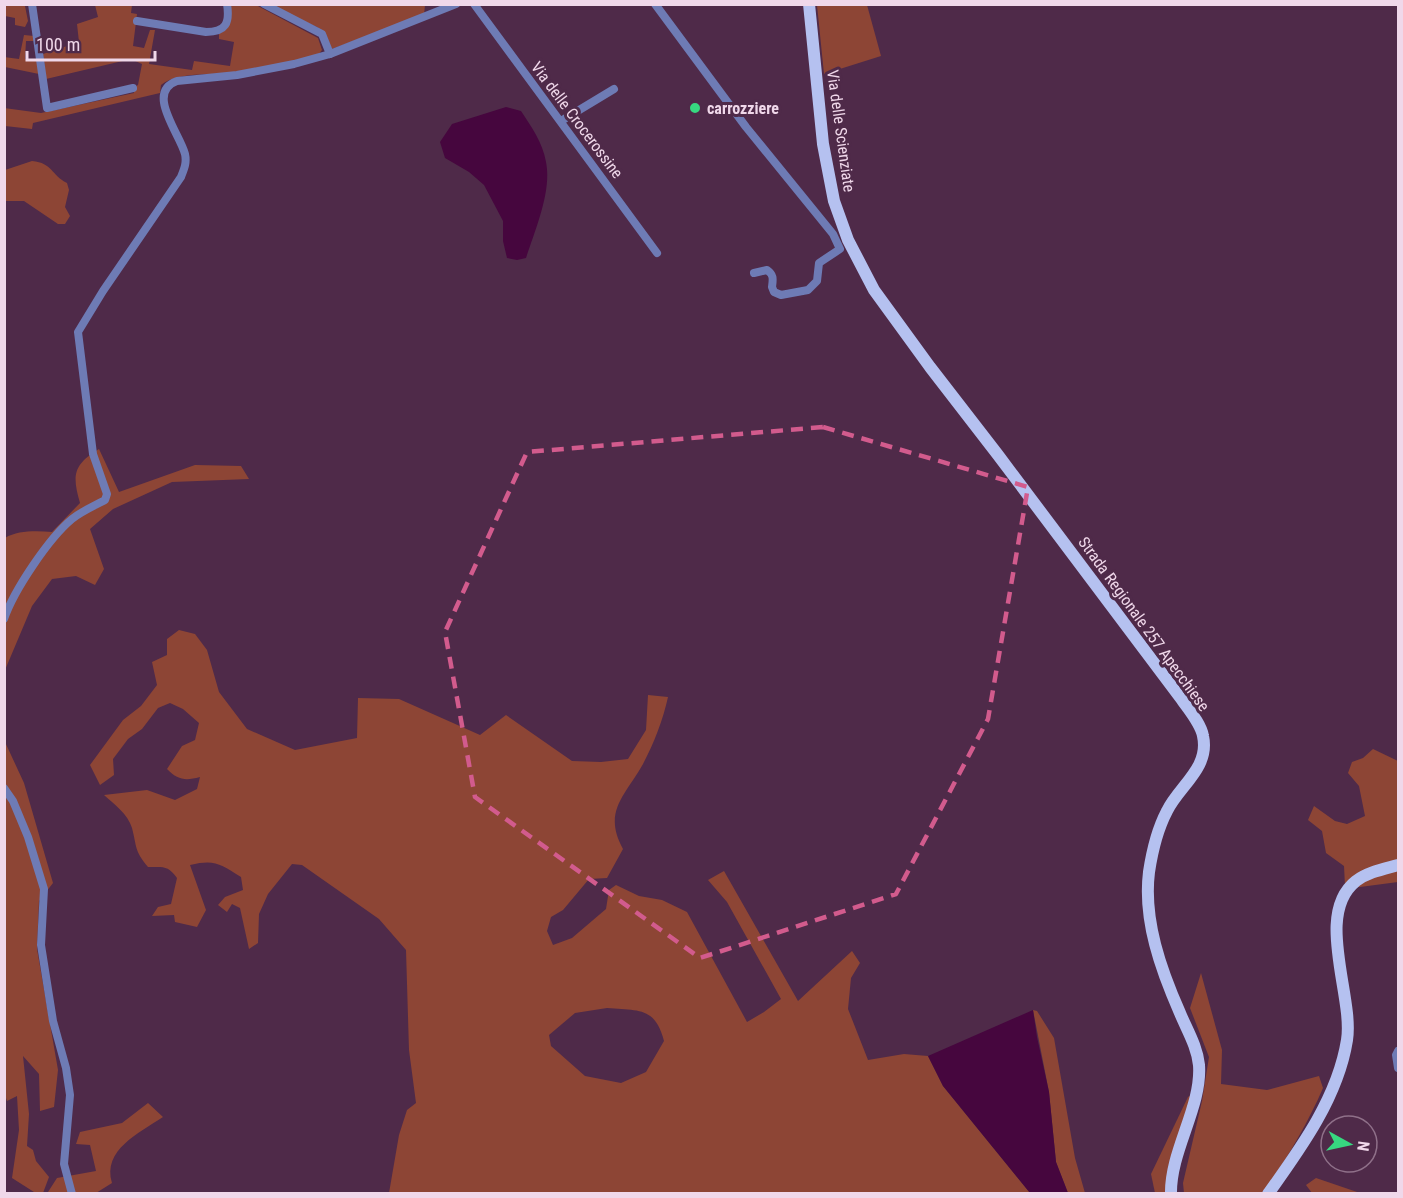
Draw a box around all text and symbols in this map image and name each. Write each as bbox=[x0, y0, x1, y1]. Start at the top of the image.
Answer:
scale bar bbox=[27, 24, 154, 62]
text: 100 m bbox=[36, 34, 80, 55]
street label: Via delle Crocerossine bbox=[527, 58, 627, 182]
street label: Via delle Scienziate bbox=[823, 69, 859, 193]
place label: carrozziere bbox=[707, 99, 779, 118]
marker: carrozziere bbox=[688, 101, 702, 115]
street label: Strada Regionale 257 Apecchiese bbox=[1074, 533, 1214, 715]
north arrow bbox=[1319, 1114, 1379, 1174]
text: N bbox=[1353, 1140, 1373, 1152]

